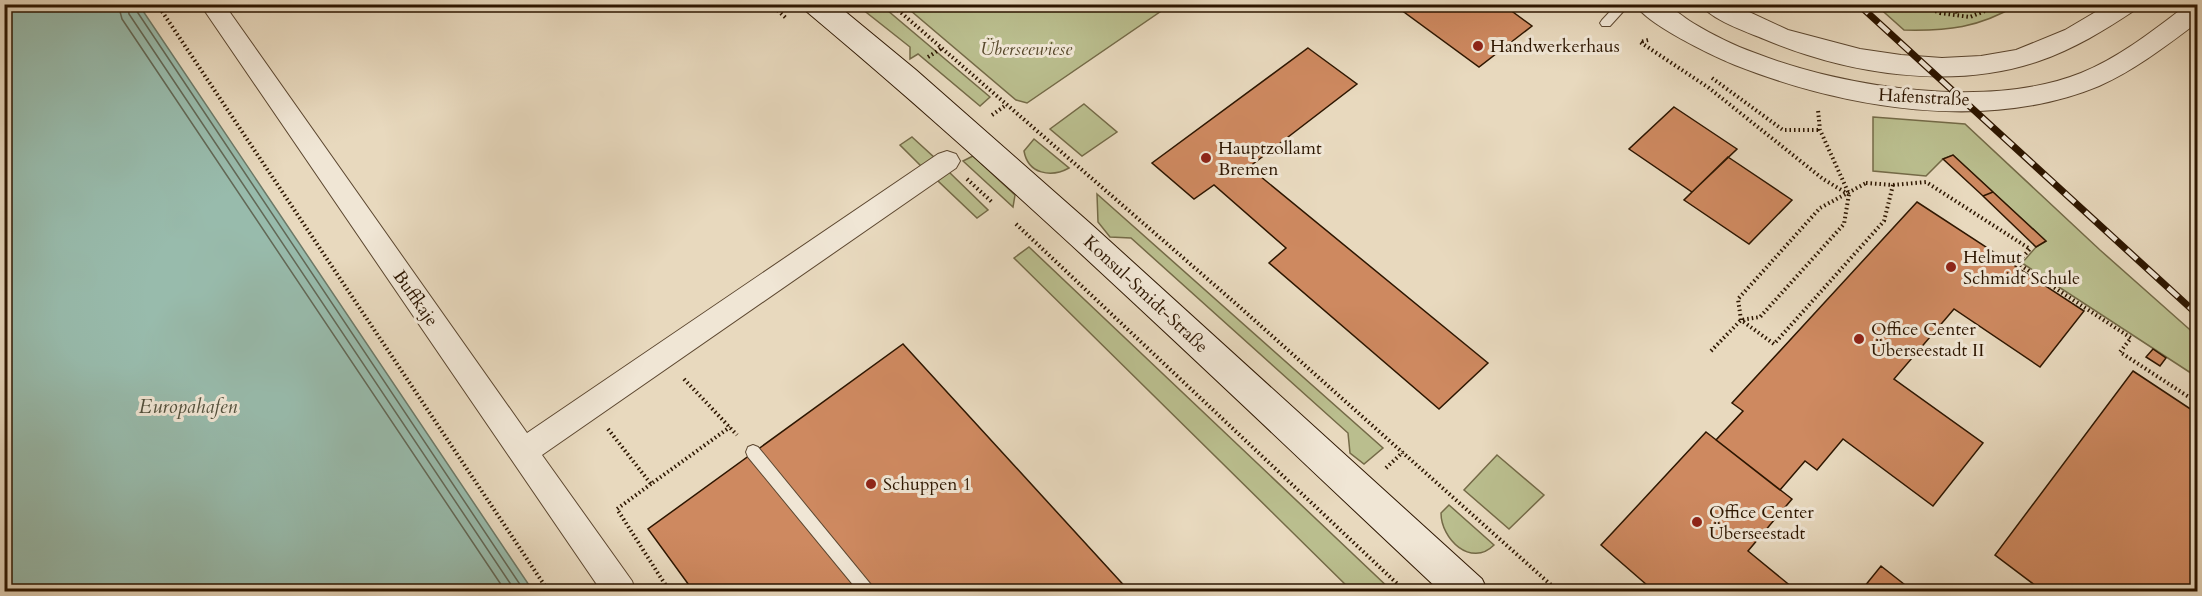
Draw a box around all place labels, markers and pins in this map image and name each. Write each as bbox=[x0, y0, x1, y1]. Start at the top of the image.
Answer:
place label: Handwerkerhaus bbox=[1490, 34, 1620, 59]
marker: Handwerkerhaus bbox=[1471, 39, 1485, 53]
place label: Hauptzollamt Bremen bbox=[1218, 136, 1322, 182]
marker: Hauptzollamt Bremen bbox=[1199, 151, 1213, 165]
place label: Helmut Schmidt Schule bbox=[1963, 245, 2080, 291]
marker: Helmut Schmidt Schule bbox=[1944, 260, 1958, 274]
place label: Office Center Überseestadt II bbox=[1871, 317, 1984, 363]
marker: Office Center Überseestadt II bbox=[1852, 332, 1866, 346]
place label: Schuppen 1 bbox=[883, 472, 972, 497]
marker: Schuppen 1 bbox=[864, 477, 878, 491]
place label: Office Center Überseestadt bbox=[1709, 500, 1814, 546]
marker: Office Center Überseestadt bbox=[1690, 515, 1704, 529]

